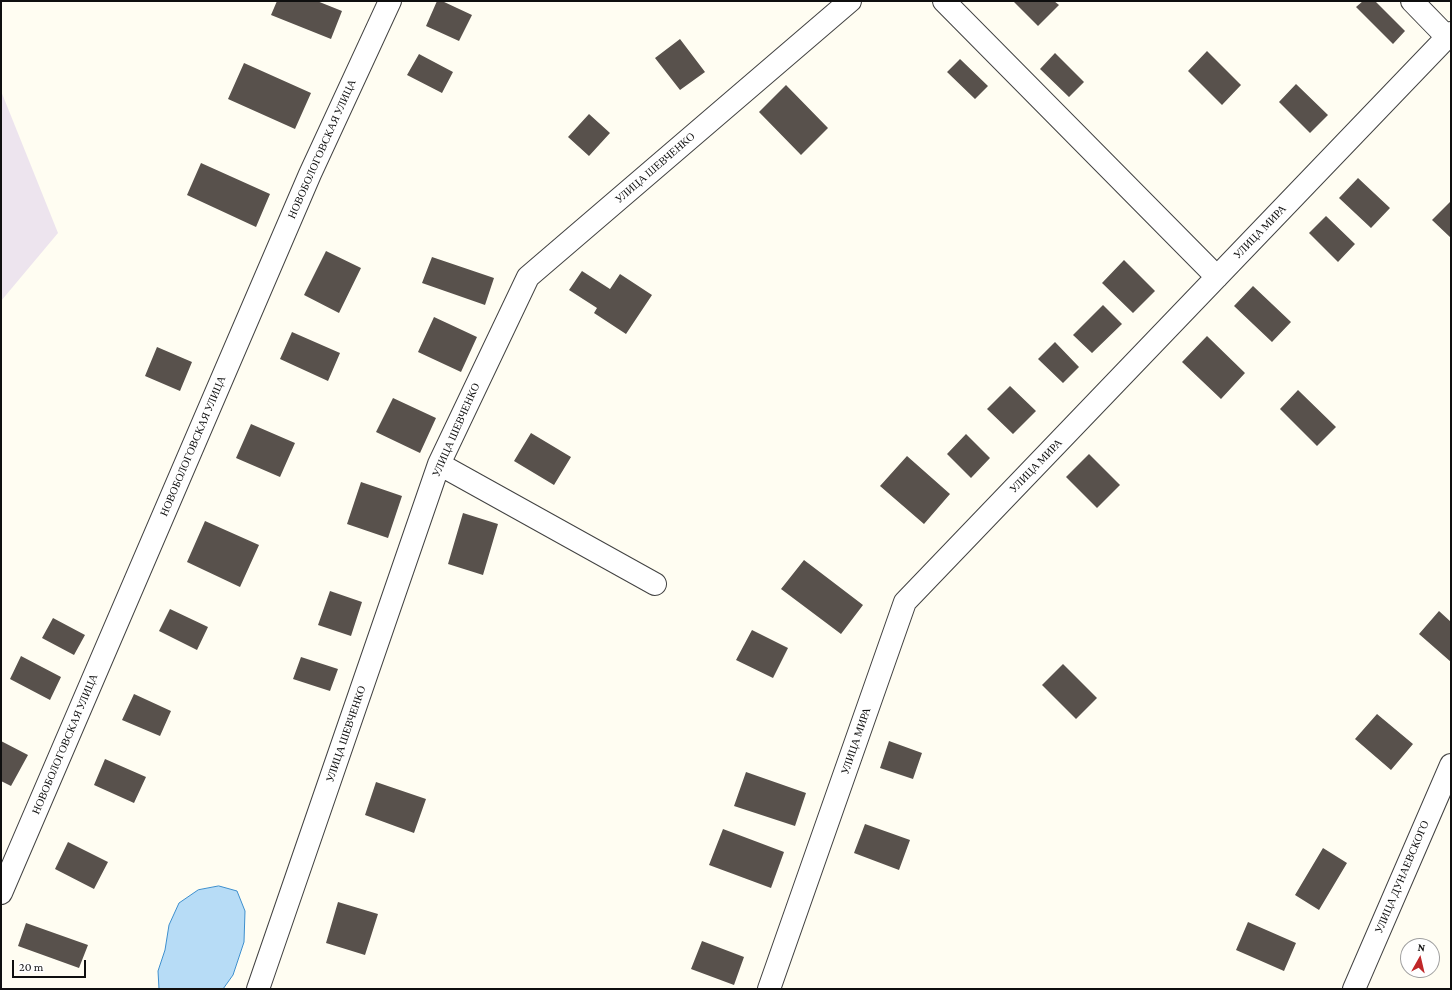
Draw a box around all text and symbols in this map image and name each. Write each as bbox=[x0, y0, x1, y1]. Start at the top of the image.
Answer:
street label: НОВОБОЛОГОВСКАЯ УЛИЦА bbox=[285, 77, 359, 221]
street label: УЛИЦА ШЕВЧЕНКО bbox=[612, 130, 698, 206]
street label: УЛИЦА МИРА bbox=[1231, 202, 1289, 262]
street label: НОВОБОЛОГОВСКАЯ УЛИЦА bbox=[157, 374, 229, 518]
street label: УЛИЦА ШЕВЧЕНКО bbox=[429, 381, 483, 479]
street label: УЛИЦА МИРА bbox=[1007, 436, 1065, 496]
street label: НОВОБОЛОГОВСКАЯ УЛИЦА bbox=[29, 672, 101, 816]
street label: УЛИЦА ШЕВЧЕНКО bbox=[323, 684, 369, 784]
street label: УЛИЦА МИРА bbox=[838, 706, 874, 776]
street label: УЛИЦА ДУНАЕВСКОГО bbox=[1372, 818, 1432, 936]
north arrow bbox=[1400, 938, 1440, 978]
text: N bbox=[1417, 941, 1426, 954]
scale bar bbox=[14, 952, 88, 978]
text: 20 m bbox=[19, 960, 43, 974]

